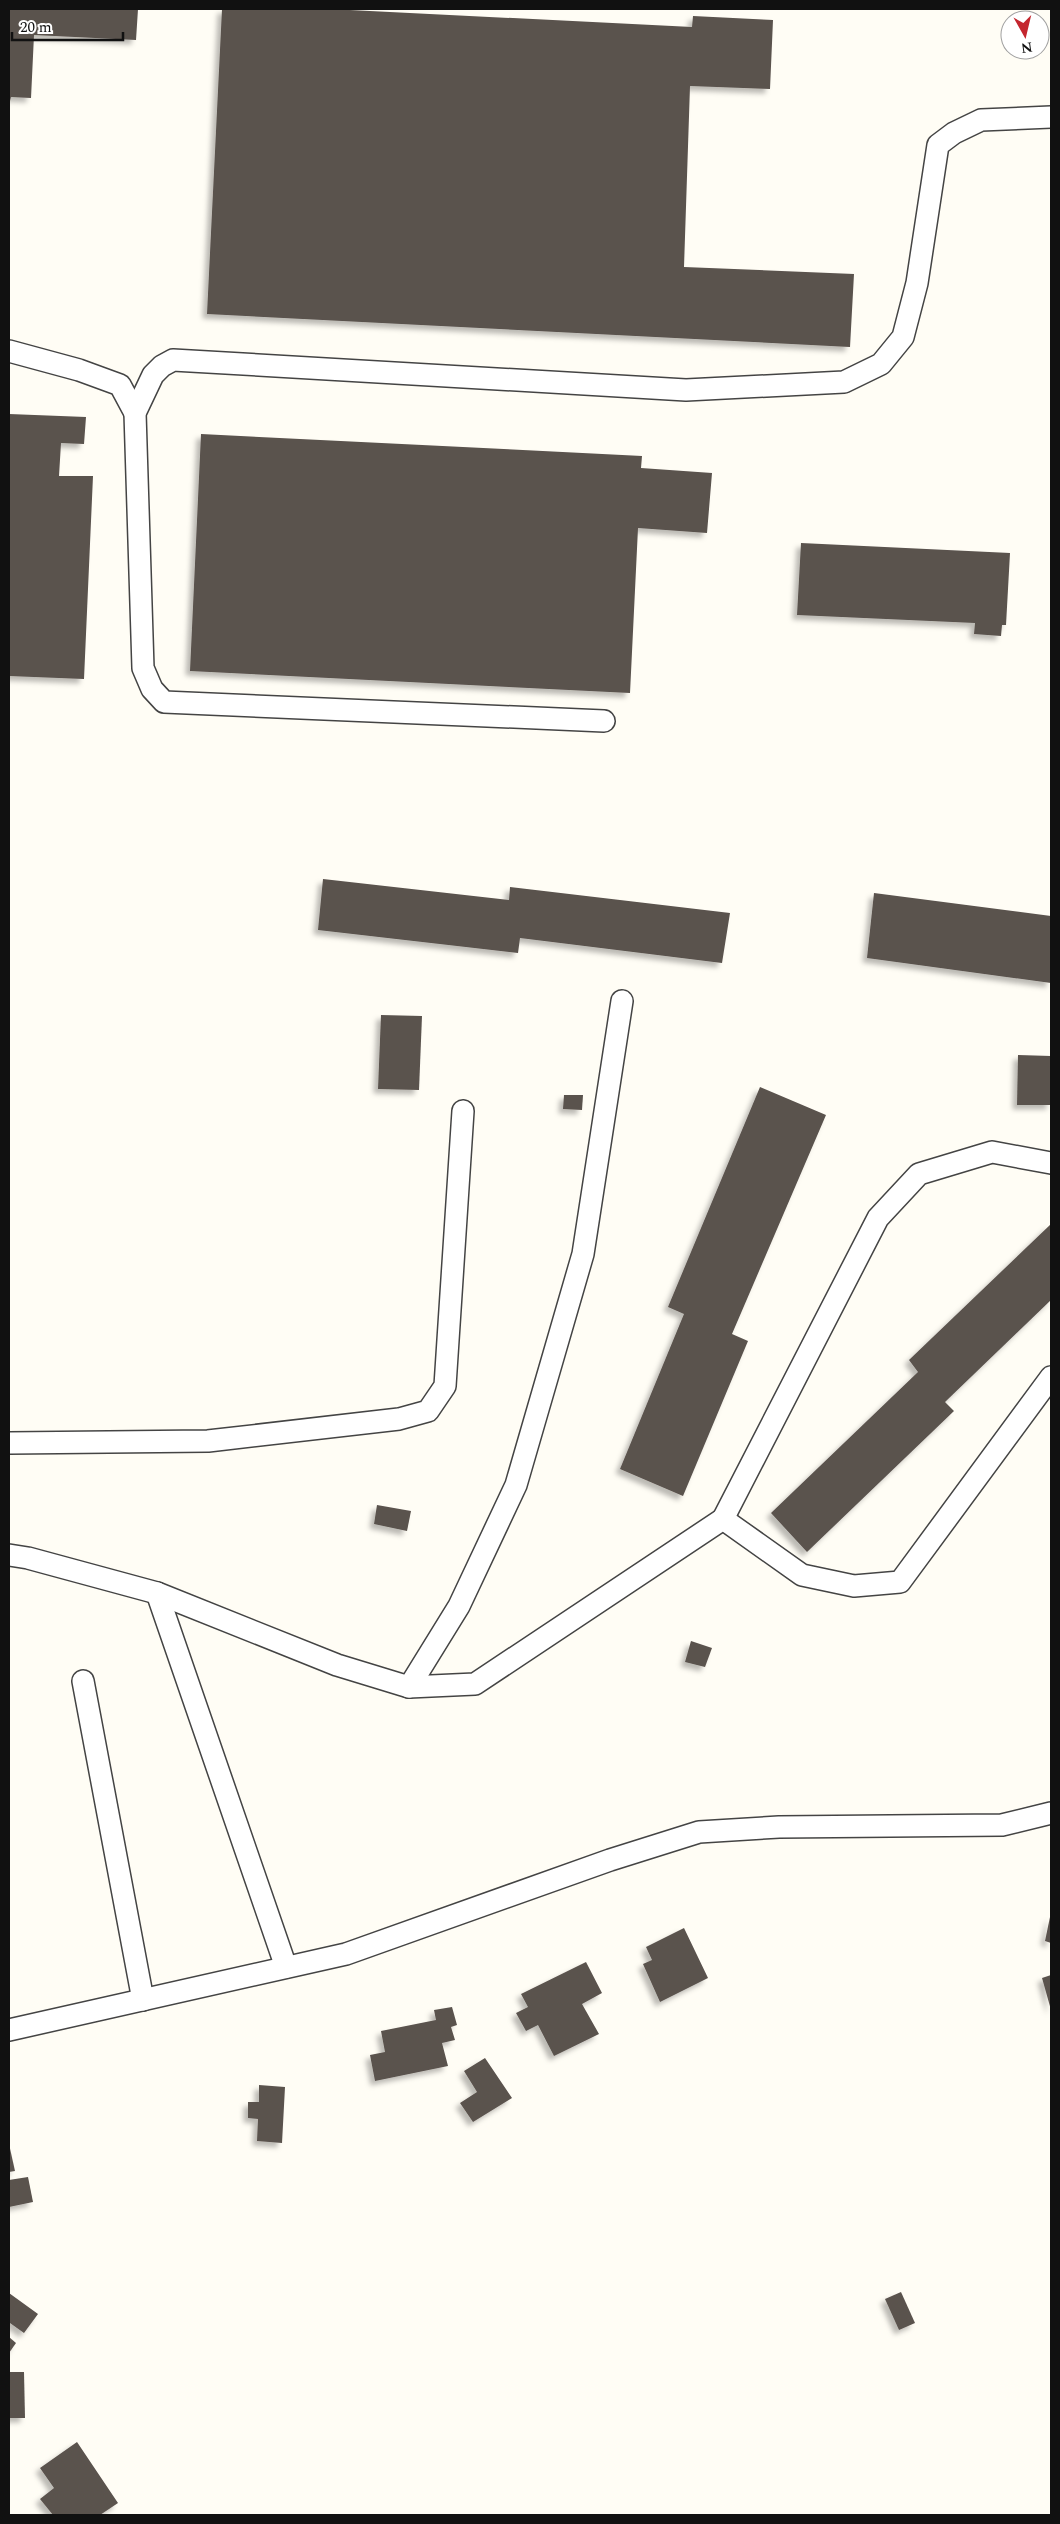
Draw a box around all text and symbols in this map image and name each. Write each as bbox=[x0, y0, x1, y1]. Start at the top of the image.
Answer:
scale bar bbox=[12, 10, 124, 42]
north arrow bbox=[1000, 10, 1050, 60]
text: 20 m bbox=[20, 16, 52, 39]
text: N bbox=[1020, 36, 1034, 59]

